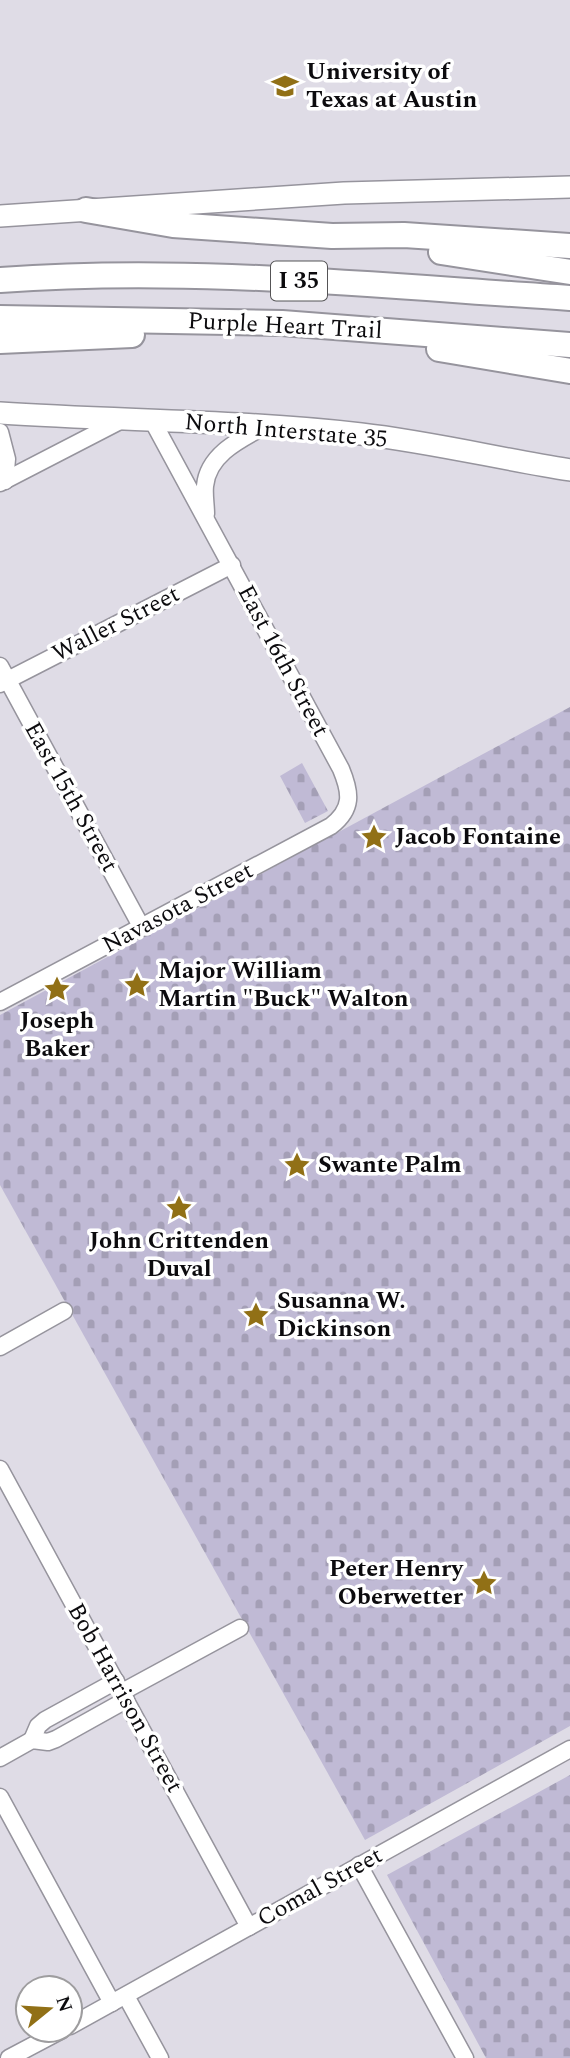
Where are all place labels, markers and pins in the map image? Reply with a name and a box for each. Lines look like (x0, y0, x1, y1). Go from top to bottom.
place label: University of Texas at Austin (306, 54, 477, 118)
school or university icon: University of Texas at Austin (270, 71, 300, 101)
place label: Jacob Fontaine (395, 819, 561, 855)
place icon: Jacob Fontaine (359, 822, 389, 852)
place label: Major William Martin "Buck" Walton (158, 953, 409, 1017)
place icon: Major William Martin "Buck" Walton (122, 970, 152, 1000)
place icon: Joseph Baker (42, 974, 72, 1004)
place label: Joseph Baker (20, 1003, 94, 1067)
place label: Swante Palm (318, 1147, 462, 1183)
place icon: Swante Palm (282, 1150, 312, 1180)
place icon: John Crittenden Duval (164, 1193, 194, 1223)
place label: John Crittenden Duval (89, 1223, 269, 1287)
place label: Susanna W. Dickinson (277, 1283, 406, 1347)
place icon: Susanna W. Dickinson (241, 1300, 271, 1330)
place label: Peter Henry Oberwetter (329, 1551, 465, 1615)
place icon: Peter Henry Oberwetter (469, 1568, 499, 1598)

